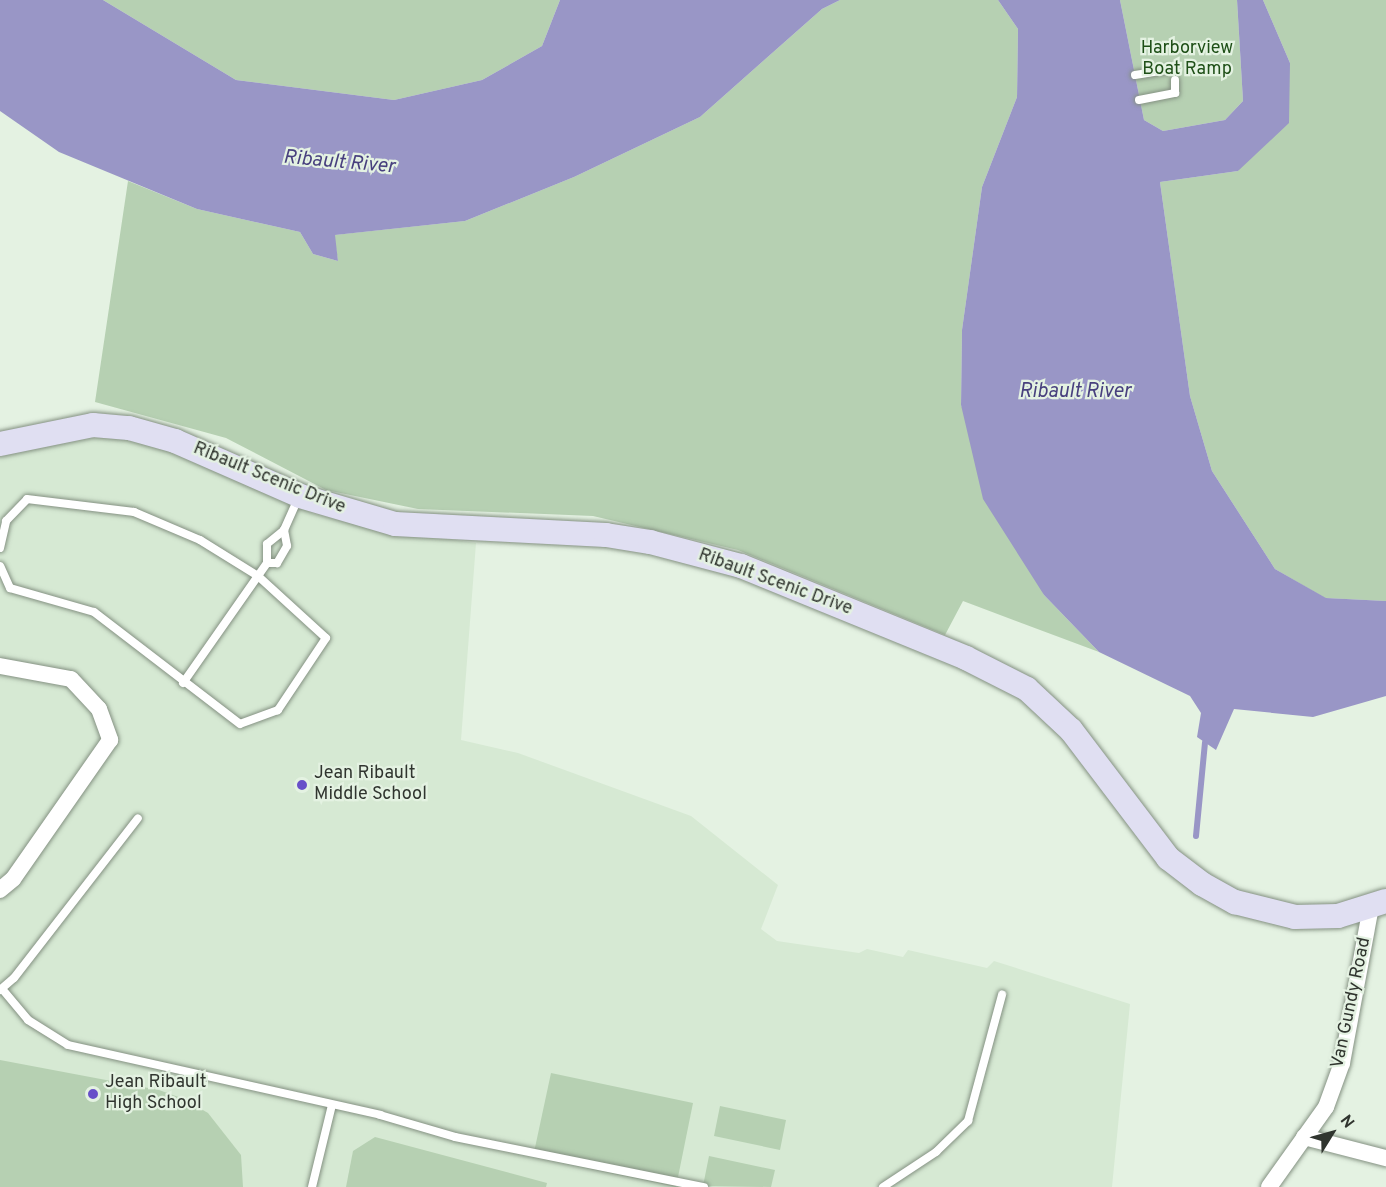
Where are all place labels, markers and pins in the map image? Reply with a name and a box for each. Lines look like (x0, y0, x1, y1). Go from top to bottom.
place label: Jean Ribault Middle School (314, 764, 427, 806)
marker: Jean Ribault Middle School (295, 778, 309, 792)
place label: Jean Ribault High School (105, 1073, 207, 1116)
marker: Jean Ribault High School (86, 1087, 100, 1101)

